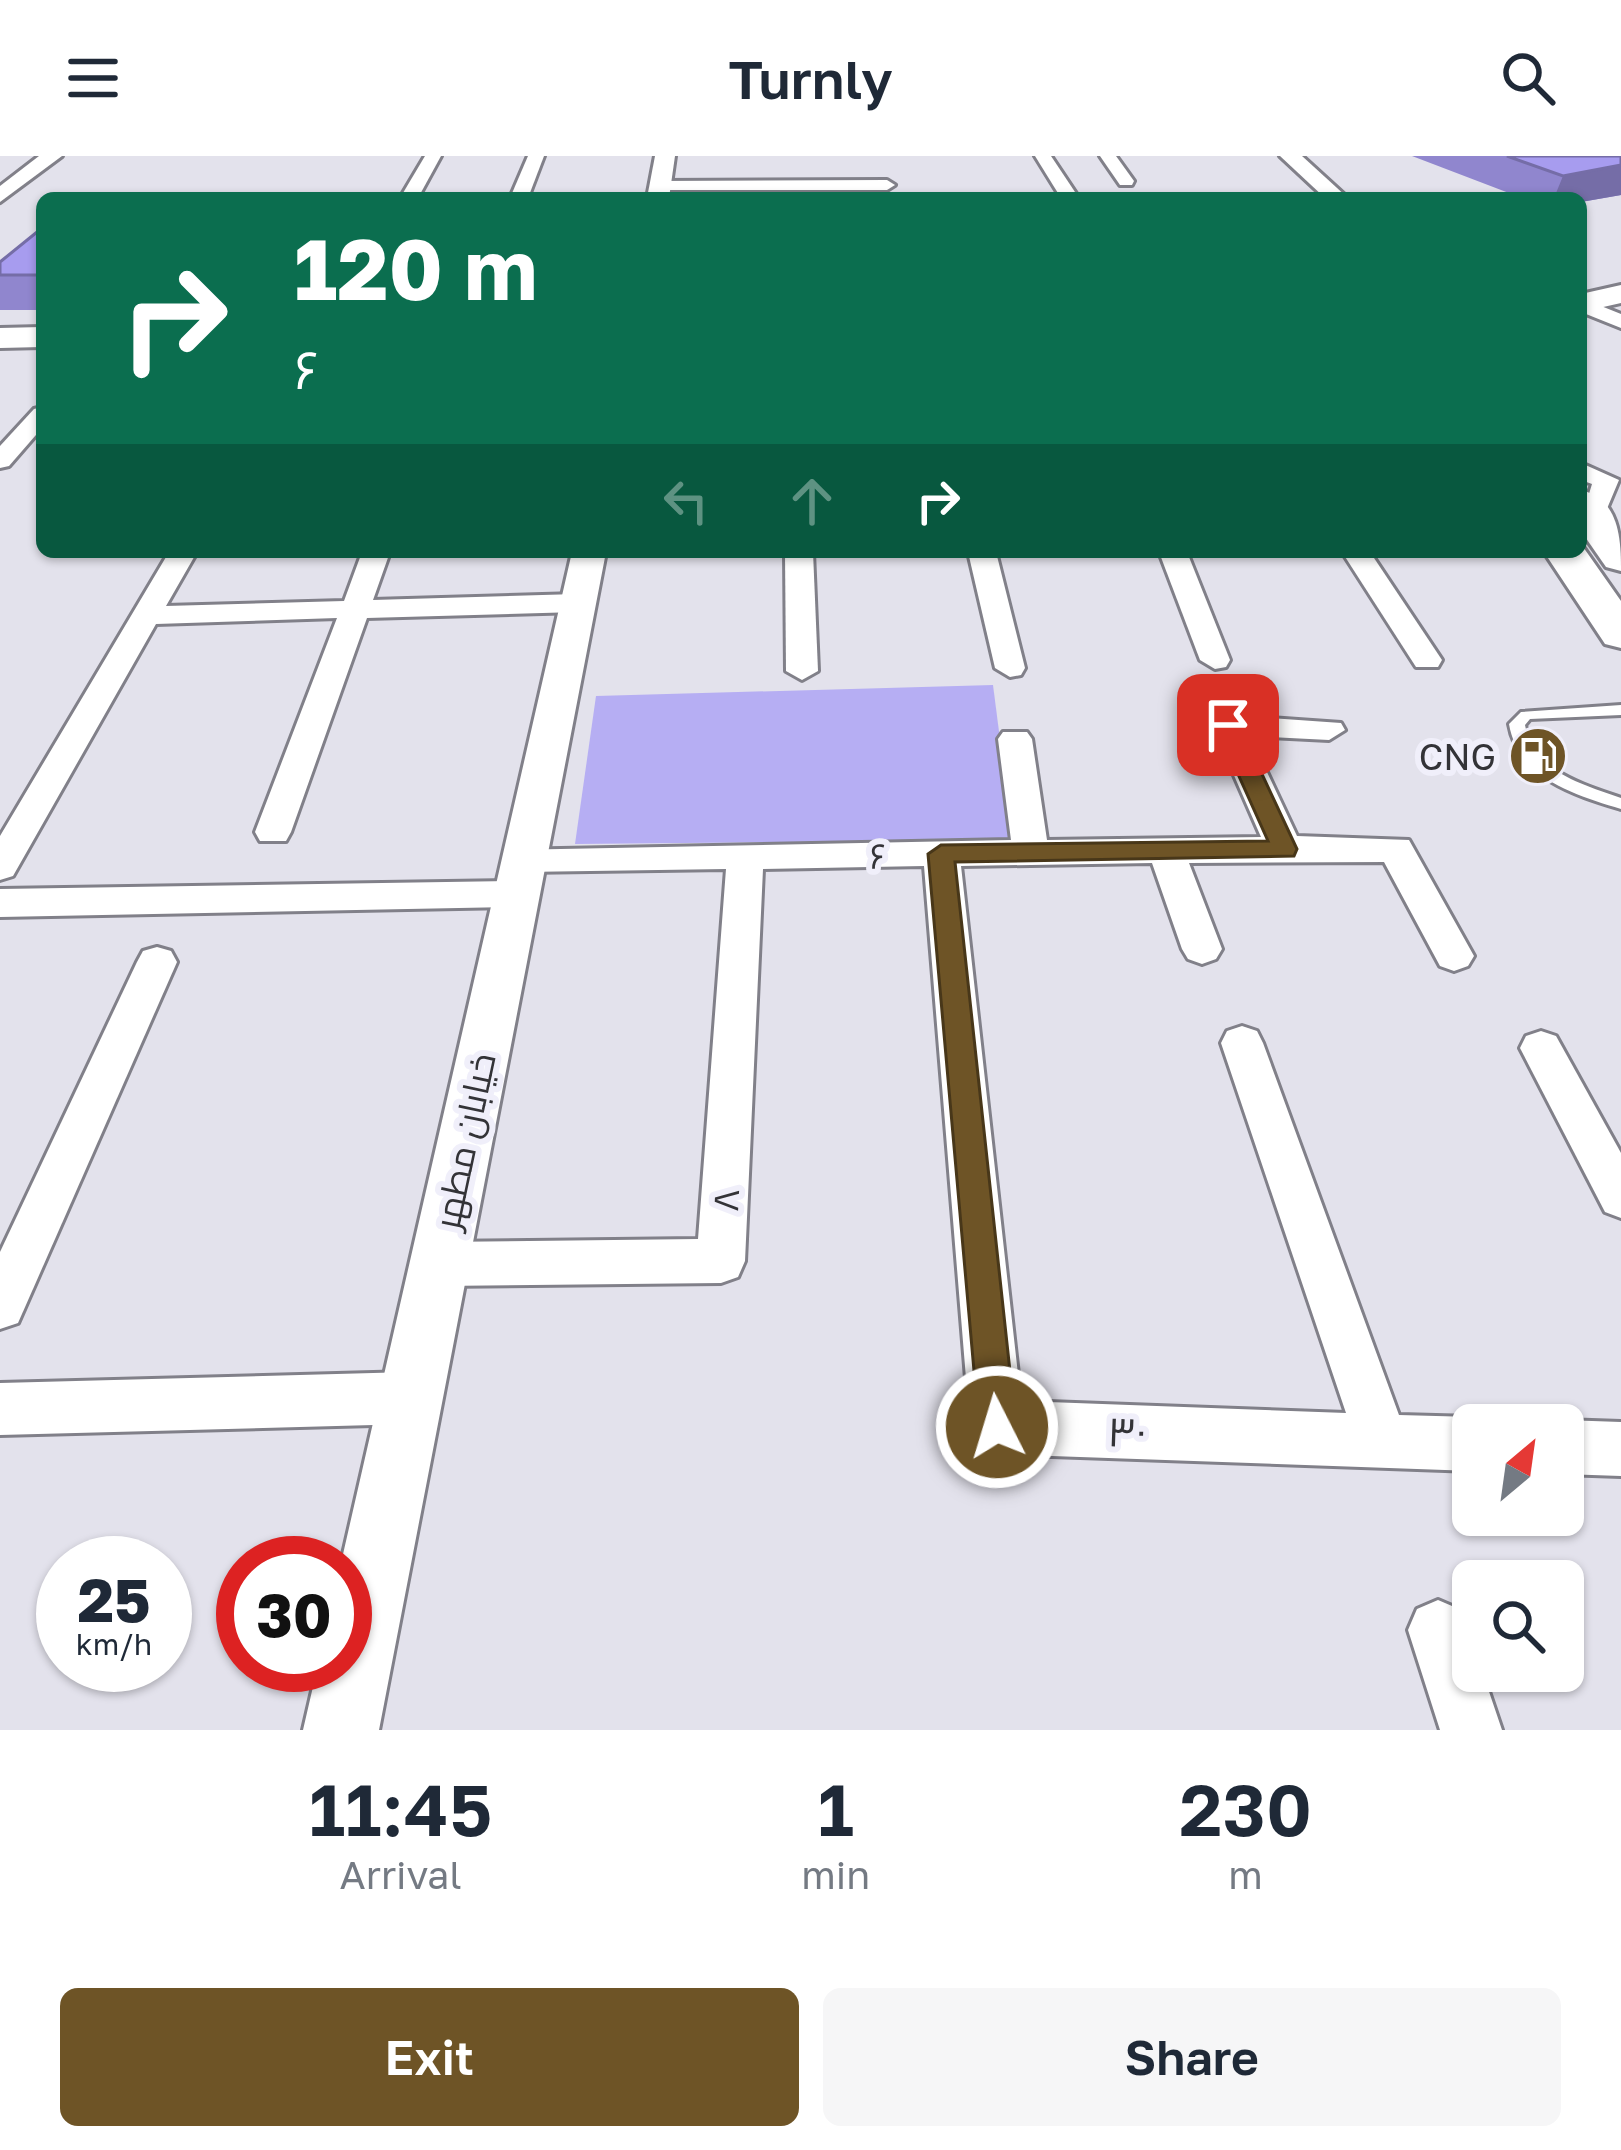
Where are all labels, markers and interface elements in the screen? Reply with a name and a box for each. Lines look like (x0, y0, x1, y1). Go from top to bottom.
icon: menu (60, 45, 126, 111)
icon: search (1495, 45, 1561, 111)
text: Turnly (728, 46, 893, 111)
text: 120 m (294, 218, 538, 318)
icon: right (96, 240, 252, 396)
text: ۶ (294, 336, 320, 401)
icon: left (653, 468, 719, 534)
icon: ahead (779, 468, 845, 534)
icon: right (905, 468, 971, 534)
pin (1177, 674, 1279, 776)
icon: arrive (1195, 692, 1261, 758)
fuel station icon: CNG (1507, 725, 1569, 787)
place label: CNG (1419, 735, 1496, 778)
street label: ۶ (869, 833, 887, 877)
street label: خیابان مطهر (424, 1049, 505, 1235)
street label: ۸ (703, 1188, 747, 1212)
position arrow (934, 1364, 1060, 1490)
north arrow (1452, 1404, 1584, 1536)
map controls (1452, 1404, 1584, 1692)
street label: ۳۰ (1107, 1405, 1147, 1457)
speed limit sign: 30 (216, 1536, 372, 1692)
button: search (1452, 1560, 1584, 1692)
text: 25 (77, 1563, 151, 1635)
text: km/h (76, 1626, 152, 1662)
text: 11:45 (309, 1765, 492, 1852)
text: 1 (818, 1765, 854, 1852)
text: 230 (1179, 1765, 1312, 1852)
text: Arrival (340, 1851, 462, 1898)
text: min (801, 1851, 870, 1898)
text: m (1228, 1851, 1263, 1898)
button: Exit (60, 1988, 799, 2126)
button: Share (823, 1988, 1561, 2126)

